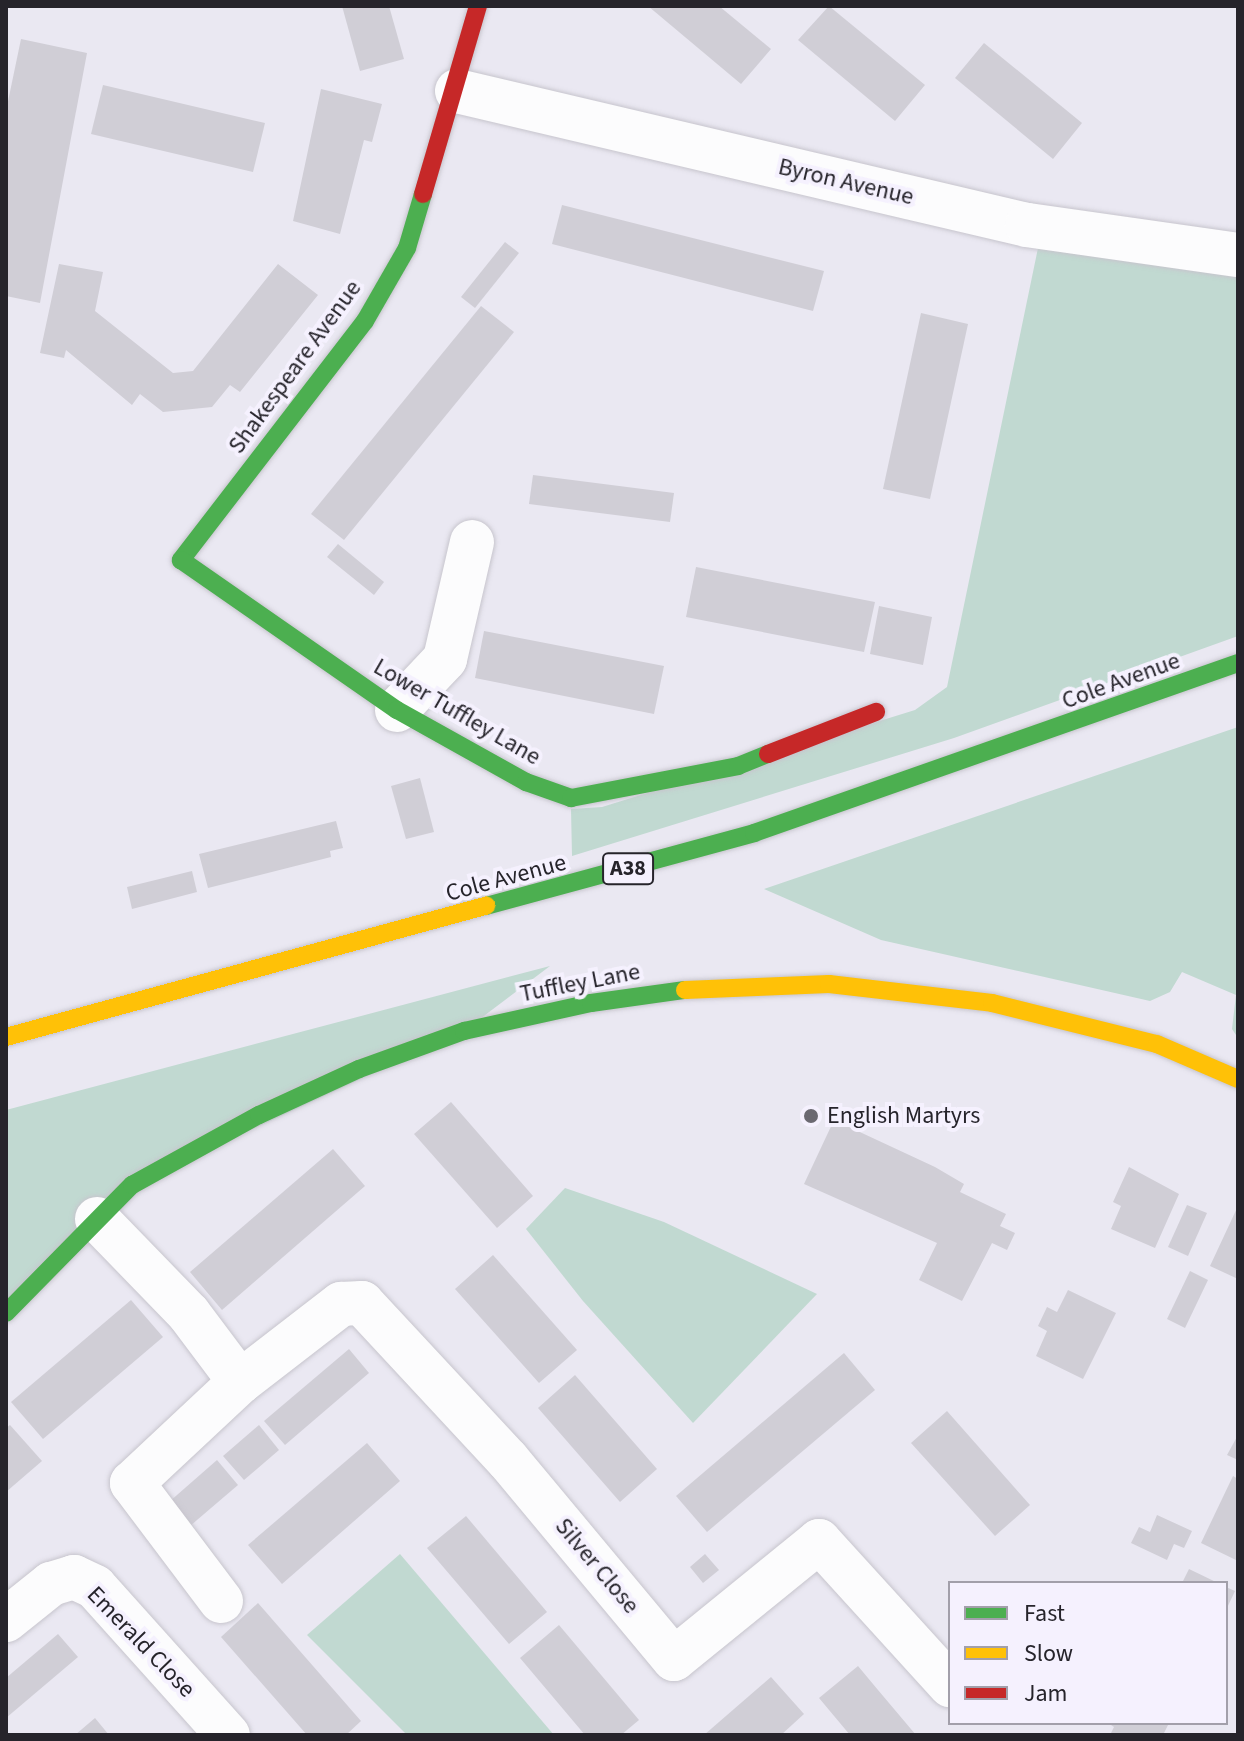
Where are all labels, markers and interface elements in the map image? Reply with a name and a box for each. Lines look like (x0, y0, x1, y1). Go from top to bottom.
street label: Byron Avenue (776, 152, 916, 212)
street label: Shakespeare Avenue (222, 275, 368, 459)
street label: Cole Avenue (1058, 646, 1184, 716)
street label: Lower Tuffley Lane (368, 653, 546, 771)
street label: Cole Avenue (443, 848, 569, 908)
road number: A38 (602, 851, 654, 887)
street label: Tuffley Lane (518, 957, 642, 1009)
place label: English Martyrs (827, 1102, 980, 1130)
marker: English Martyrs (802, 1107, 820, 1125)
street label: Silver Close (549, 1512, 645, 1620)
street label: Emerald Close (81, 1580, 201, 1704)
legend (948, 1581, 1228, 1725)
text: Fast (1024, 1596, 1065, 1631)
text: Slow (1024, 1636, 1073, 1671)
text: Jam (1024, 1676, 1068, 1711)

